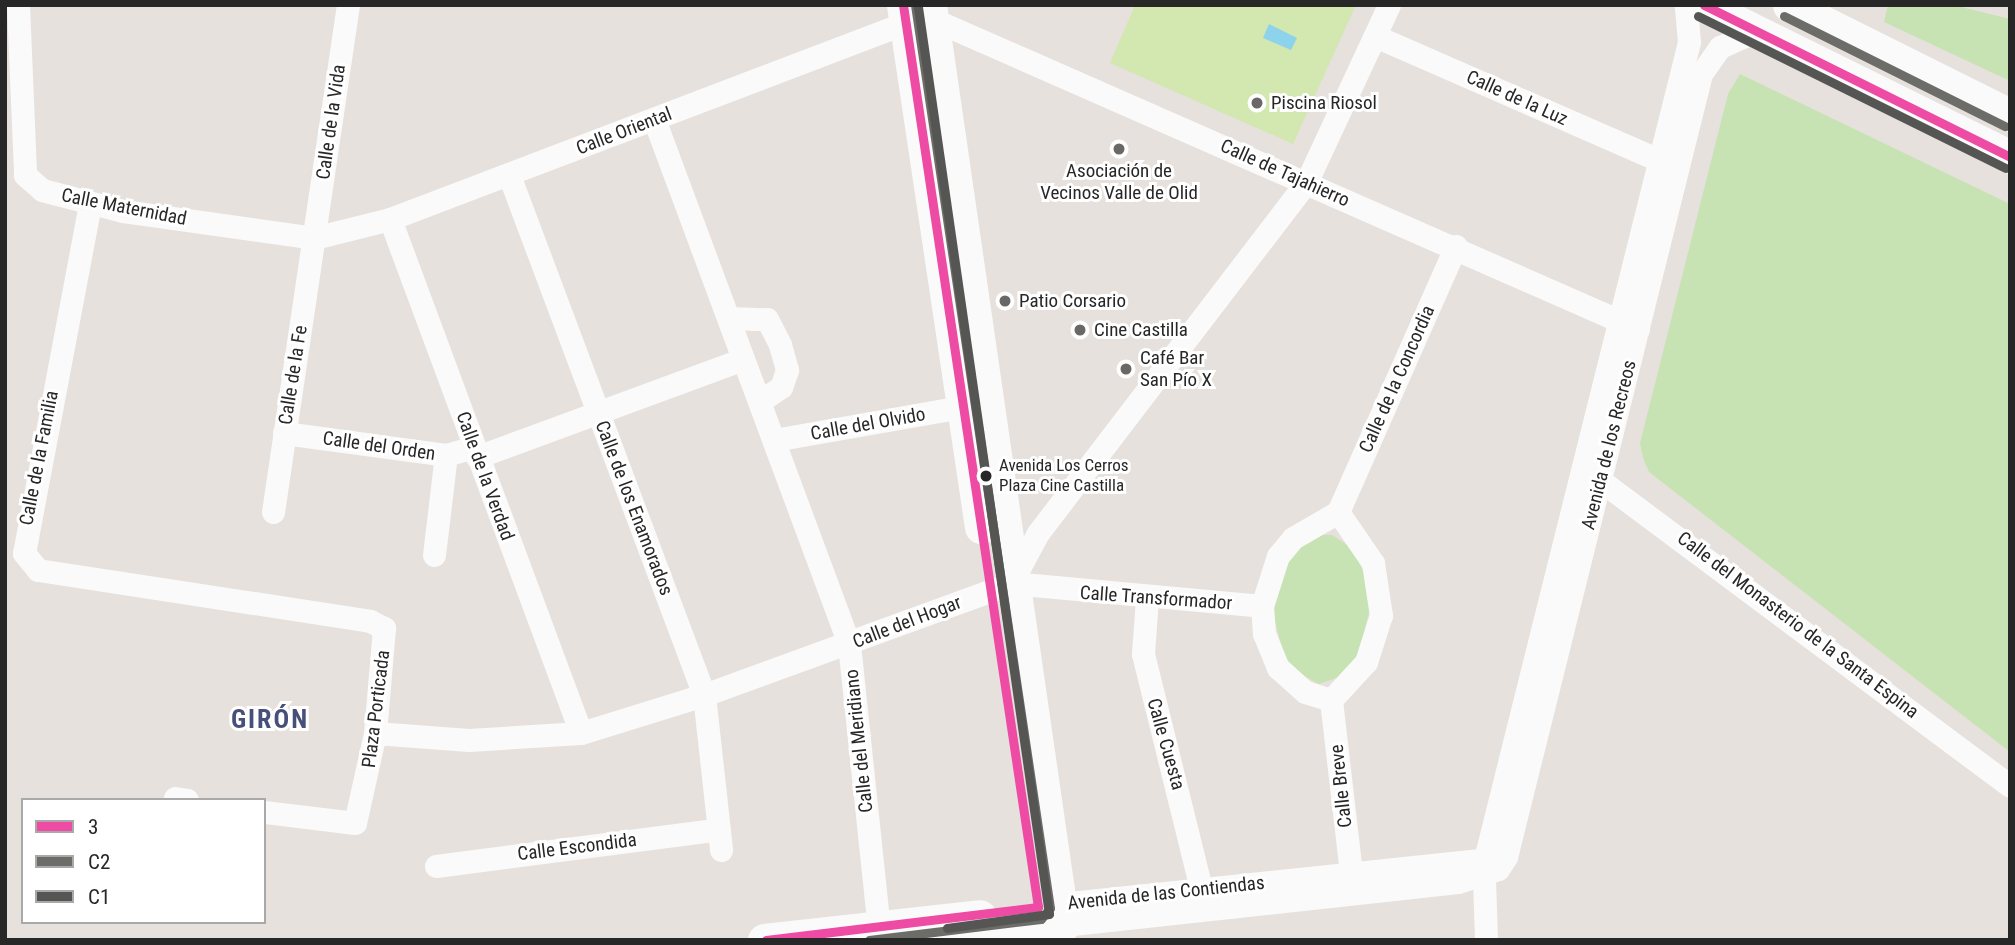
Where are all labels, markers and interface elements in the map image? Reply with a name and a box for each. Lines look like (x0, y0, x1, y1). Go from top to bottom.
street label: Calle de la Vida (312, 63, 350, 181)
street label: Calle de la Luz (1463, 66, 1571, 130)
place label: Piscina Riosol (1271, 92, 1377, 114)
marker: Piscina Riosol (1249, 95, 1265, 111)
street label: Calle Oriental (573, 102, 675, 160)
street label: Calle de Tajahierro (1217, 134, 1353, 212)
marker: Asociación de Vecinos Valle de Olid (1111, 141, 1127, 157)
place label: Asociación de Vecinos Valle de Olid (1040, 160, 1198, 204)
street label: Calle Maternidad (59, 184, 189, 230)
place label: Patio Corsario (1019, 290, 1126, 312)
marker: Patio Corsario (997, 293, 1013, 309)
street label: Calle de la Concordia (1354, 302, 1440, 456)
place label: Cine Castilla (1094, 319, 1188, 341)
marker: Cine Castilla (1072, 322, 1088, 338)
street label: Calle de la Fe (274, 324, 312, 426)
place label: Café Bar San Pío X (1140, 347, 1212, 391)
street label: Avenida de los Recreos (1577, 358, 1641, 532)
marker: Café Bar San Pío X (1118, 361, 1134, 377)
street label: Calle de la Familia (15, 389, 63, 527)
street label: Calle del Olvido (809, 403, 927, 445)
street label: Calle de la Verdad (451, 409, 519, 543)
street label: Calle de los Enamorados (590, 417, 678, 599)
street label: Calle del Orden (321, 427, 437, 465)
place label: Avenida Los Cerros Plaza Cine Castilla (999, 456, 1128, 496)
marker: Avenida Los Cerros Plaza Cine Castilla (979, 469, 993, 483)
street label: Calle del Monasterio de la Santa Espina (1673, 527, 1923, 723)
street label: Calle Transformador (1079, 581, 1233, 615)
street label: Calle del Hogar (849, 591, 965, 653)
street label: Plaza Porticada (357, 649, 395, 769)
street label: Calle del Meridiano (840, 668, 878, 814)
street label: Calle Cuesta (1142, 696, 1190, 792)
district label: GIRÓN (232, 704, 308, 736)
street label: Calle Breve (1325, 743, 1357, 829)
legend (21, 798, 266, 924)
text: 3 (88, 815, 98, 839)
street label: Calle Escondida (516, 828, 638, 866)
text: C2 (88, 850, 110, 874)
street label: Avenida de las Contiendas (1066, 871, 1266, 915)
text: C1 (88, 885, 110, 909)

